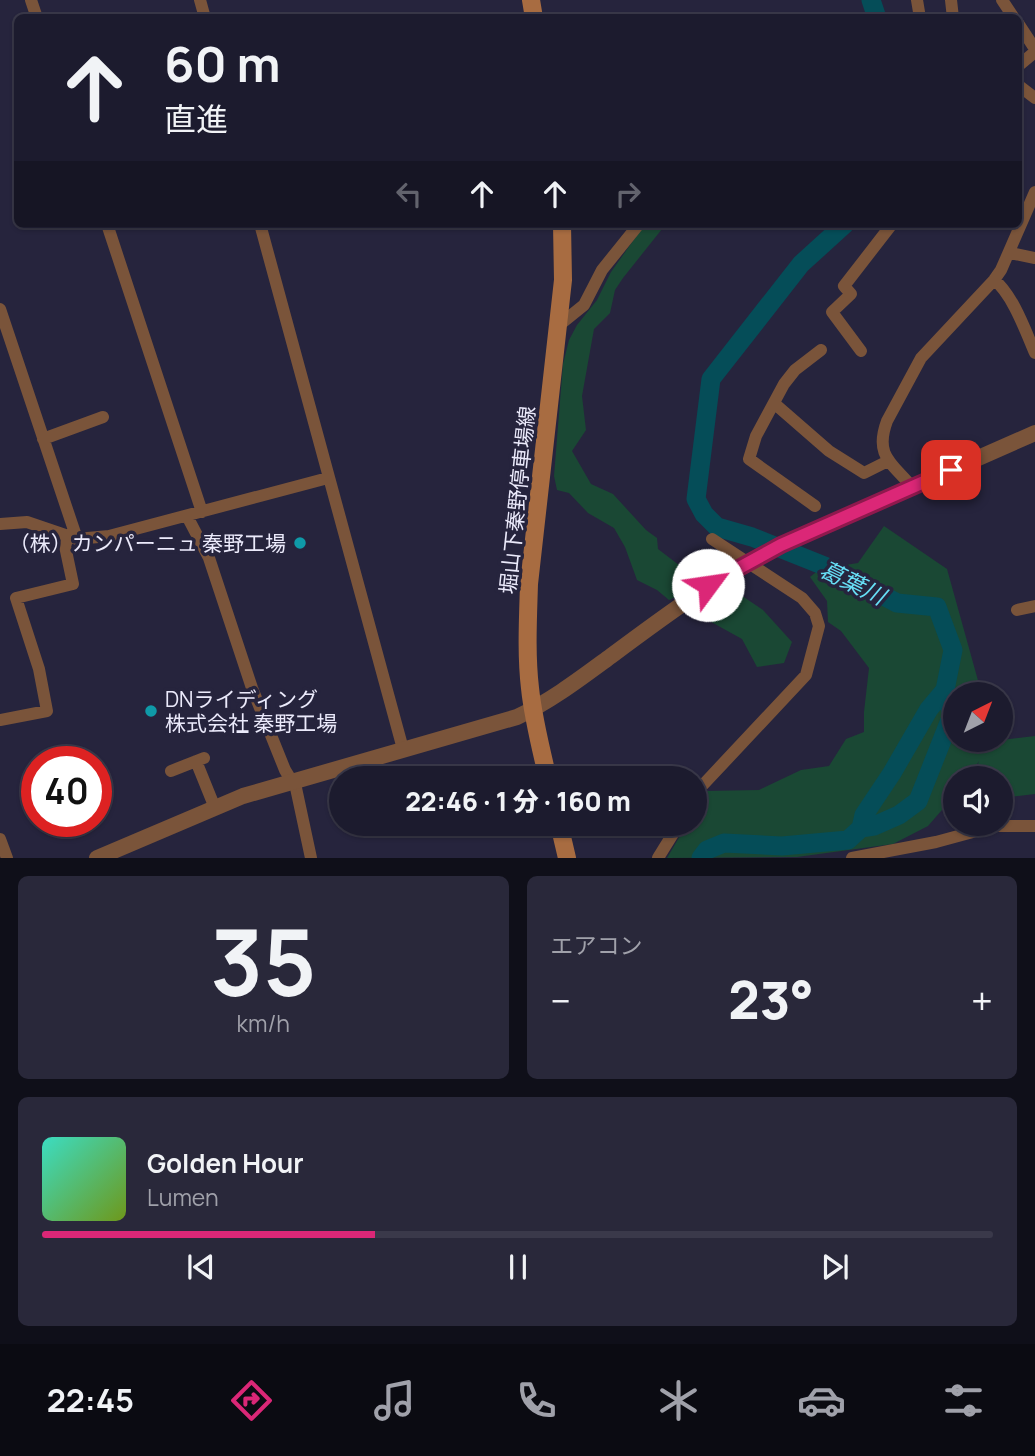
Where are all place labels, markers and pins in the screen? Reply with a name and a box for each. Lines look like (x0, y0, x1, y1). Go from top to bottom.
pin (921, 440, 981, 500)
place label: （株）カンパーニュ 秦野工場 (9, 529, 286, 557)
marker: （株）カンパーニュ 秦野工場 (292, 535, 308, 551)
place label: DNライディング 株式会社 秦野工場 (165, 685, 337, 737)
marker: DNライディング 株式会社 秦野工場 (143, 703, 159, 719)

